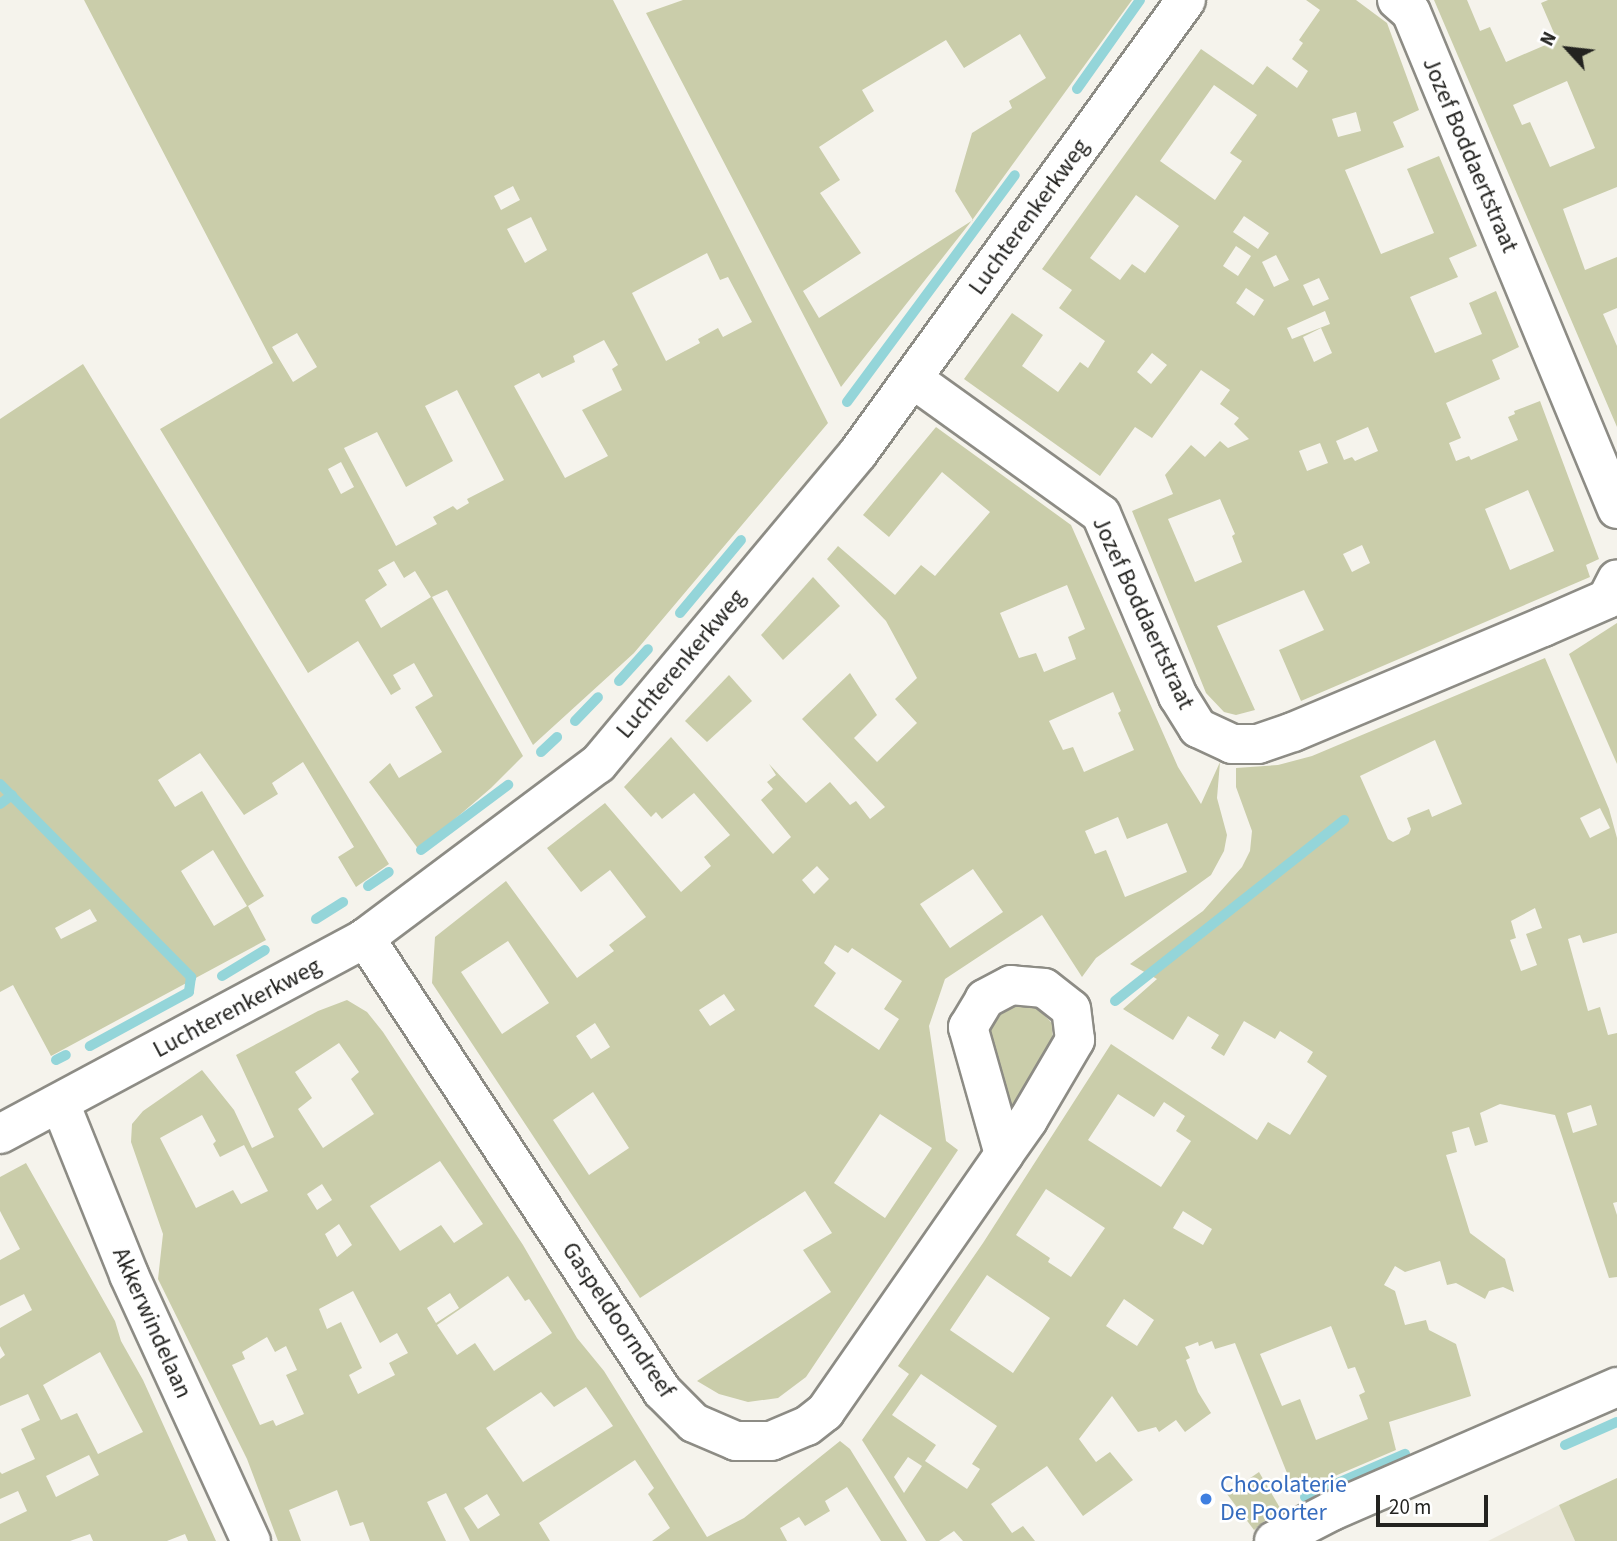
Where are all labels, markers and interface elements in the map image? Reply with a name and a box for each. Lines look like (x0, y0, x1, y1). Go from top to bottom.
north arrow (1533, 14, 1603, 84)
text: N (1534, 27, 1564, 51)
street label: Jozef Boddaertstraat (1416, 53, 1524, 257)
street label: Luchterenkerkweg (963, 133, 1095, 301)
street label: Jozef Boddaertstraat (1086, 512, 1200, 714)
street label: Luchterenkerkweg (610, 584, 752, 744)
street label: Luchterenkerkweg (148, 952, 326, 1064)
street label: Gaspeldoorndreef (555, 1237, 681, 1403)
street label: Akkerwindelaan (106, 1243, 198, 1403)
place label: Chocolaterie De Poorter (1220, 1471, 1347, 1527)
scale bar (1379, 1482, 1491, 1526)
marker: Chocolaterie De Poorter (1198, 1491, 1214, 1507)
text: 20 m (1389, 1492, 1431, 1522)

